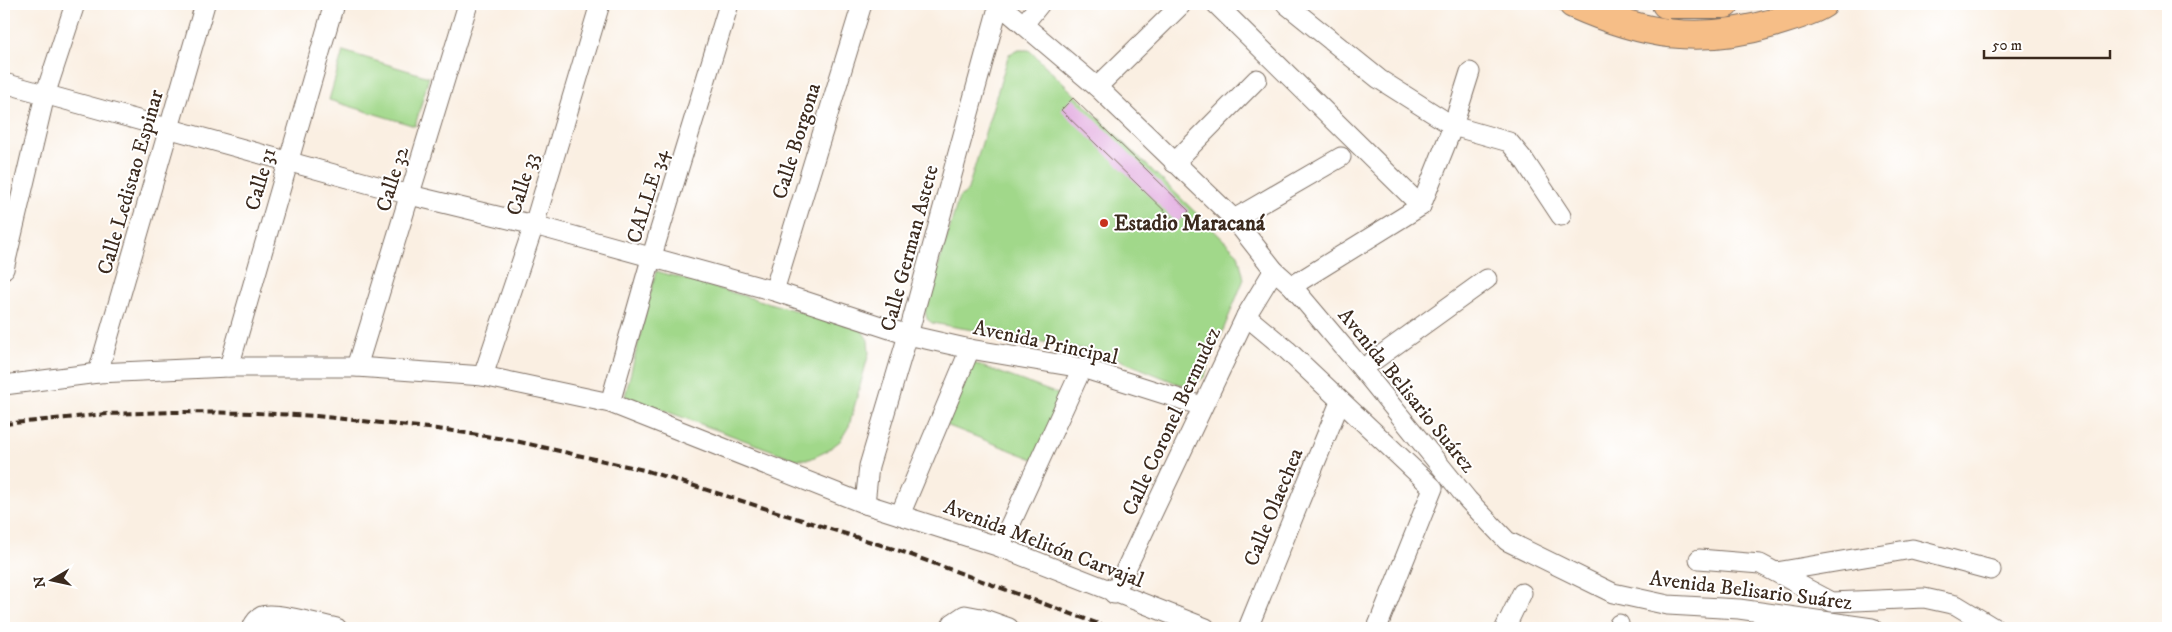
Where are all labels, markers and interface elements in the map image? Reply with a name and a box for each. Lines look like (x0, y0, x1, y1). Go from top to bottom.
scale bar (1984, 28, 2111, 60)
text: 50 m (1992, 36, 2022, 55)
street label: Calle Borgona (767, 80, 827, 203)
street label: Calle Ledistao Espinar (92, 87, 170, 278)
street label: Calle 32 (371, 143, 415, 215)
street label: Calle 31 (240, 145, 282, 214)
street label: CALLE 34 (621, 145, 675, 246)
street label: Calle 33 (501, 150, 545, 219)
street label: Calle German Astete (875, 162, 945, 334)
place label: Estadio Maracaná (1114, 211, 1266, 237)
marker: Estadio Maracaná (1098, 217, 1110, 229)
street label: Avenida Belisario Suárez (1332, 303, 1481, 478)
street label: Avenida Principal (971, 315, 1121, 371)
street label: Calle Coronel Bermudez (1117, 323, 1227, 520)
street label: Calle Olaechea (1238, 445, 1309, 570)
street label: Avenida Melitón Carvajal (940, 494, 1148, 594)
north arrow (28, 554, 78, 604)
street label: Avenida Belisario Suárez (1648, 566, 1854, 616)
text: N (30, 574, 50, 589)

